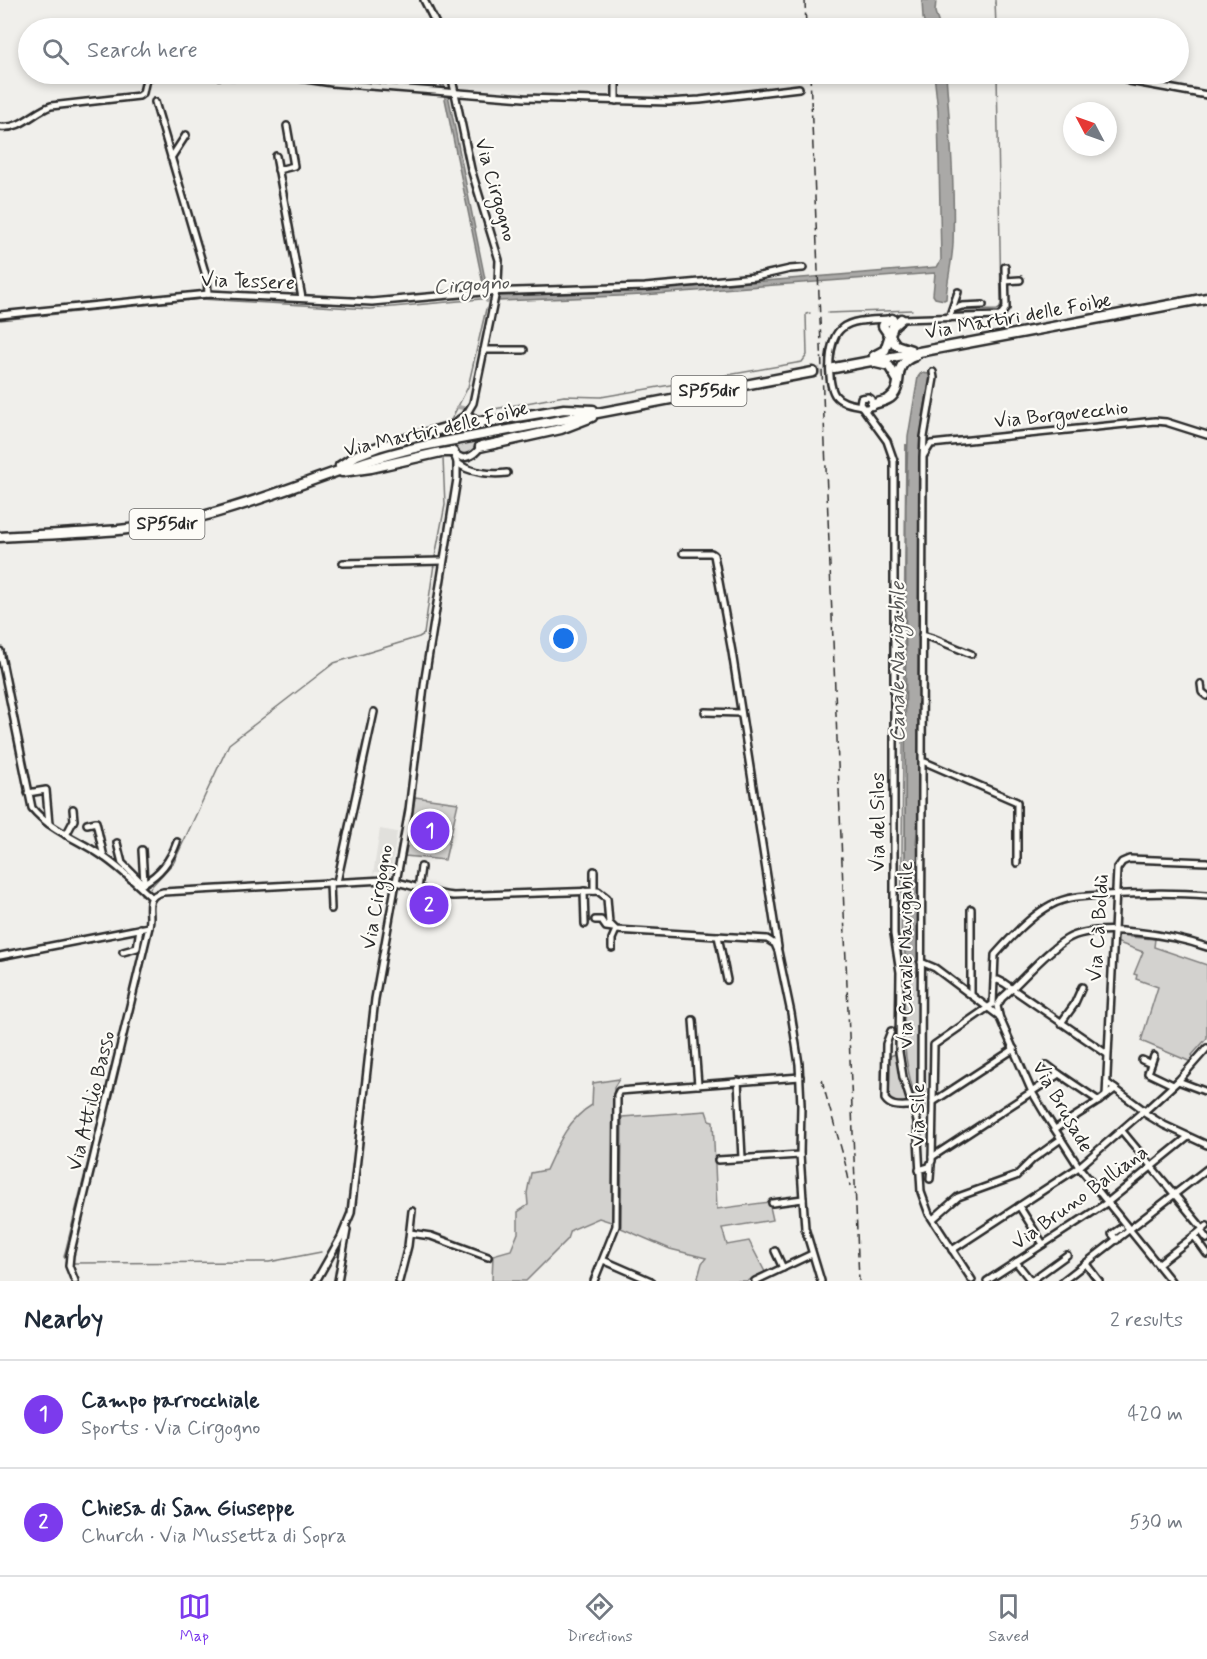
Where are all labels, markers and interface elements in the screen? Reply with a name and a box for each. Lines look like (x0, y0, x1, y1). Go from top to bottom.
search box (18, 18, 1189, 84)
icon: search (39, 35, 72, 68)
text: Search here (87, 37, 198, 65)
north arrow (1063, 102, 1117, 156)
street label: Via Cirgogno (466, 135, 523, 245)
street label: Via Tessere (201, 267, 295, 297)
water label: Cirgogno (432, 268, 511, 304)
street label: Via Martiri delle Foibe (923, 287, 1113, 347)
road number: SP55dir (672, 376, 746, 406)
street label: Via Borgovecchio (993, 395, 1129, 436)
street label: Via Martiri delle Foibe (341, 396, 531, 464)
road number: SP55dir (130, 509, 204, 539)
water label: Canale Navigabile (884, 580, 914, 742)
your location (549, 624, 578, 653)
street label: Via del Silos (865, 772, 892, 872)
pin: 1 (410, 808, 450, 854)
street label: Via Cirgogno (355, 842, 401, 952)
street label: Via Canale Navigabile (893, 861, 921, 1049)
street label: Via Cà Boldù (1082, 874, 1116, 982)
pin: 2 (410, 882, 448, 928)
street label: Via Attilio Basso (62, 1028, 122, 1174)
street label: Via Brusade (1025, 1057, 1099, 1157)
street label: Via Sile (905, 1083, 932, 1147)
street label: Via Bruno Balliana (1006, 1139, 1154, 1257)
text: Nearby (24, 1303, 103, 1337)
text: 2 results (1110, 1307, 1183, 1334)
text: Campo parrocchiale (81, 1387, 260, 1415)
text: 1 (39, 1401, 48, 1428)
text: 420 m (1127, 1401, 1183, 1428)
text: Sports · Via Cirgogno (81, 1415, 260, 1442)
text: Chiesa di San Giuseppe (81, 1495, 294, 1523)
text: 2 (39, 1509, 48, 1536)
text: 530 m (1129, 1509, 1183, 1536)
text: Church · Via Mussetta di Sopra (81, 1523, 347, 1550)
tab: Map (178, 1590, 211, 1647)
tab: Directions (567, 1590, 633, 1647)
tab: Saved (989, 1590, 1029, 1647)

